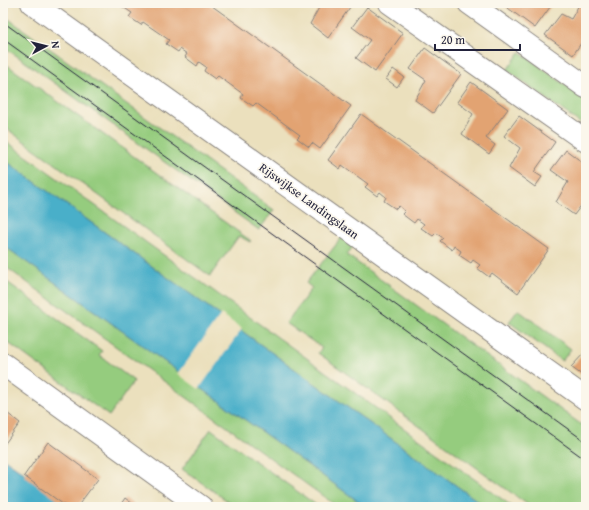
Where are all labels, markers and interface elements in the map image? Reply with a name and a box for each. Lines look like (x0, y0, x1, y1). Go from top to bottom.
north arrow (26, 26, 66, 66)
scale bar (435, 26, 520, 52)
text: 20 m (441, 31, 465, 48)
text: N (48, 40, 64, 50)
street label: Rijswijkse Landingslaan (256, 159, 363, 243)

